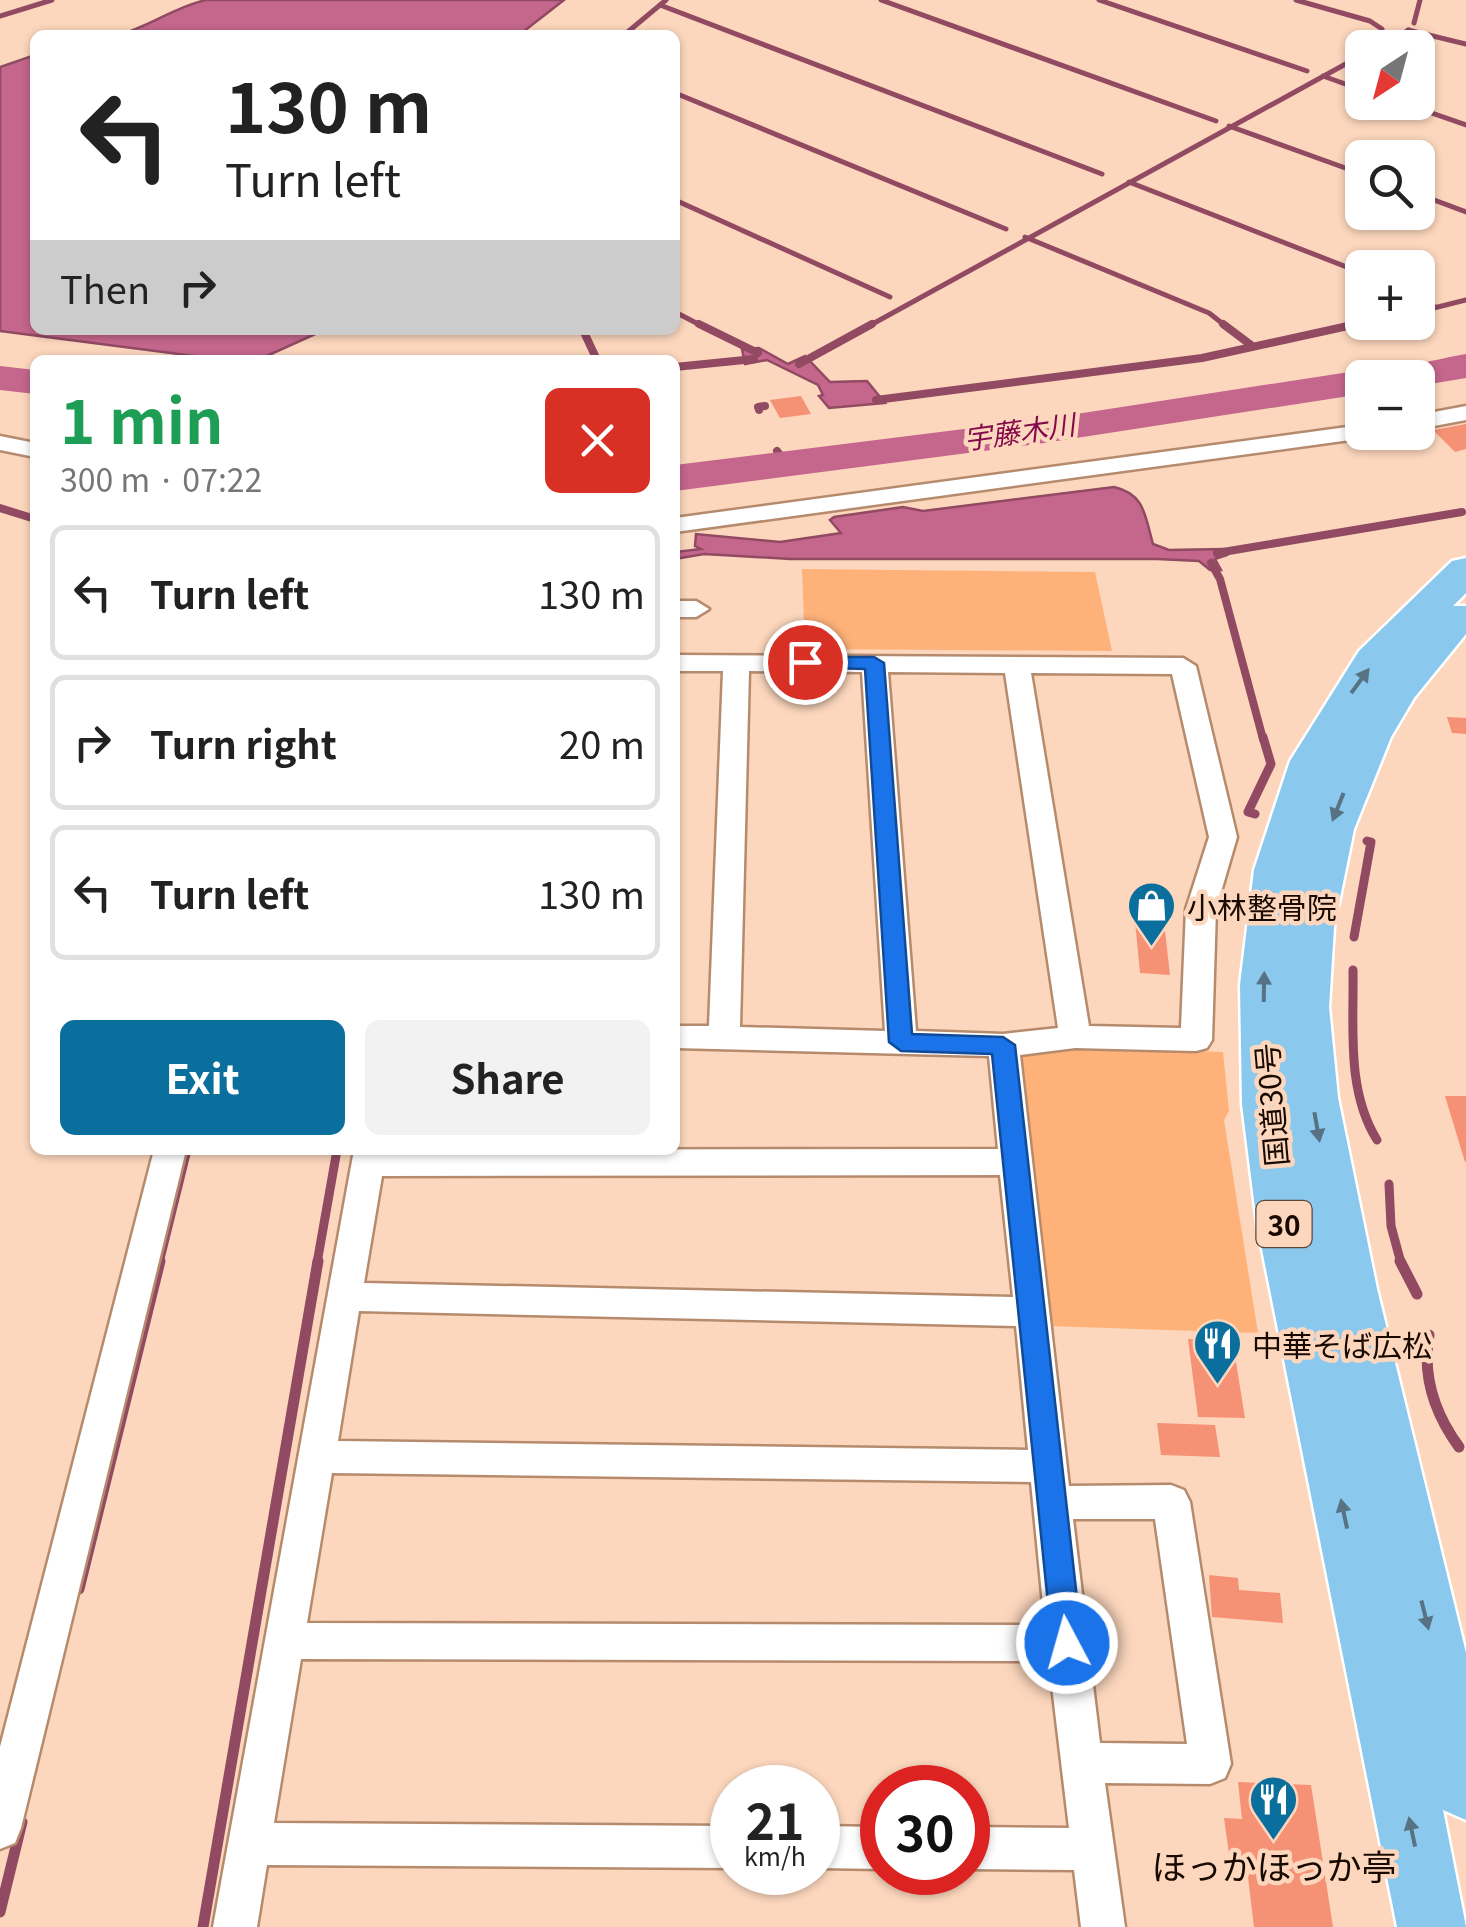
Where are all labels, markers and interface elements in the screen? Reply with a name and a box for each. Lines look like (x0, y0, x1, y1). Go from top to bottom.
north arrow (1345, 30, 1435, 120)
map controls (1345, 30, 1435, 450)
text: 130 m (225, 52, 432, 153)
icon: left (60, 70, 190, 200)
button: search (1345, 140, 1435, 230)
text: Turn left (225, 145, 401, 210)
button: + (1345, 250, 1435, 340)
text: Then (60, 260, 150, 315)
icon: right (170, 260, 225, 315)
button: − (1345, 360, 1435, 450)
text: 1 min (60, 374, 224, 461)
button: close (545, 388, 650, 493)
water label: 宇藤木川 (961, 402, 1080, 458)
text: 300 m · 07:22 (60, 455, 262, 501)
icon: left (65, 565, 120, 620)
text: Turn left (150, 565, 309, 620)
text: 130 m (538, 565, 645, 620)
pin (763, 620, 848, 705)
icon: arrive (778, 635, 833, 690)
one-way arrow (1350, 668, 1369, 694)
icon: right (65, 715, 120, 770)
text: Turn right (150, 715, 337, 770)
text: 20 m (559, 715, 645, 770)
one-way arrow (1330, 793, 1345, 823)
icon: left (65, 865, 120, 920)
text: Turn left (150, 865, 309, 920)
text: 130 m (538, 865, 645, 920)
shop icon: 小林整骨院 (1126, 880, 1178, 948)
place label: 小林整骨院 (1187, 884, 1337, 928)
one-way arrow (1256, 970, 1272, 1002)
button: Exit (60, 1020, 345, 1135)
button: Share (365, 1020, 650, 1135)
street label: 国道30号 (1243, 1042, 1297, 1168)
one-way arrow (1310, 1112, 1325, 1143)
road number: 30 (1256, 1201, 1312, 1247)
restaurant icon: 中華そば広松 (1191, 1318, 1243, 1386)
place label: 中華そば広松 (1252, 1322, 1432, 1366)
one-way arrow (1336, 1498, 1351, 1529)
position arrow (1015, 1591, 1119, 1695)
one-way arrow (1418, 1600, 1433, 1631)
speed limit sign: 30 (860, 1765, 990, 1895)
restaurant icon: ほっかほっか亭 (1248, 1774, 1300, 1842)
text: 21 (746, 1782, 805, 1854)
one-way arrow (1404, 1816, 1420, 1847)
text: km/h (744, 1837, 806, 1873)
place label: ほっかほっか亭 (1151, 1839, 1397, 1890)

